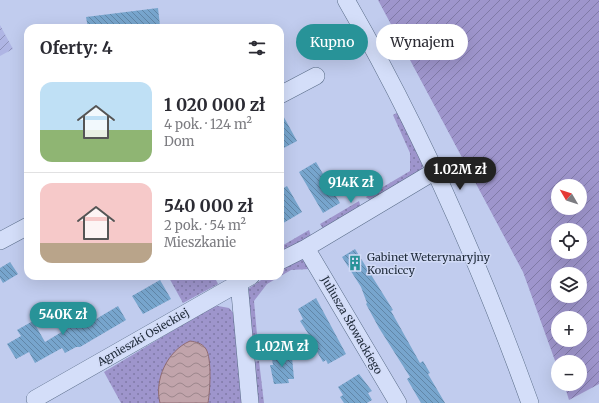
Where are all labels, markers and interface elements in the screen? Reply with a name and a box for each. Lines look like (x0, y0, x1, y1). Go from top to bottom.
chip: Kupno (296, 24, 368, 60)
chip: Wynajem (376, 24, 468, 60)
text: Oferty: 4 (40, 37, 113, 59)
icon: filters (246, 37, 268, 59)
text: 1 020 000 zł (164, 94, 265, 116)
icon: home (72, 98, 120, 146)
text: 4 pok. · 124 m² (164, 116, 252, 133)
text: Dom (164, 133, 195, 150)
pin: 1.02M zł (419, 157, 501, 191)
text: 1.02M zł (433, 161, 487, 178)
pin: 914K zł (314, 170, 388, 204)
text: 914K zł (328, 174, 374, 191)
north arrow (551, 179, 587, 215)
map controls (551, 179, 587, 391)
text: 540 000 zł (164, 195, 253, 217)
icon: home (72, 199, 120, 247)
text: 2 pok. · 54 m² (164, 217, 246, 234)
button: locate (551, 223, 587, 259)
text: Mieszkanie (164, 234, 236, 251)
place label: Gabinet Weterynaryjny Konciccy (367, 250, 491, 277)
building icon: Gabinet Weterynaryjny Konciccy (346, 254, 364, 272)
button: layers (551, 267, 587, 303)
street label: Juliusza Słowackiego (318, 273, 386, 377)
pin: 540K zł (26, 302, 100, 336)
street label: Agnieszki Osieckiej (94, 305, 191, 369)
text: 540K zł (39, 306, 87, 323)
button: + (551, 311, 587, 347)
pin: 1.02M zł (241, 334, 323, 368)
text: 1.02M zł (255, 338, 309, 355)
button: − (551, 355, 587, 391)

